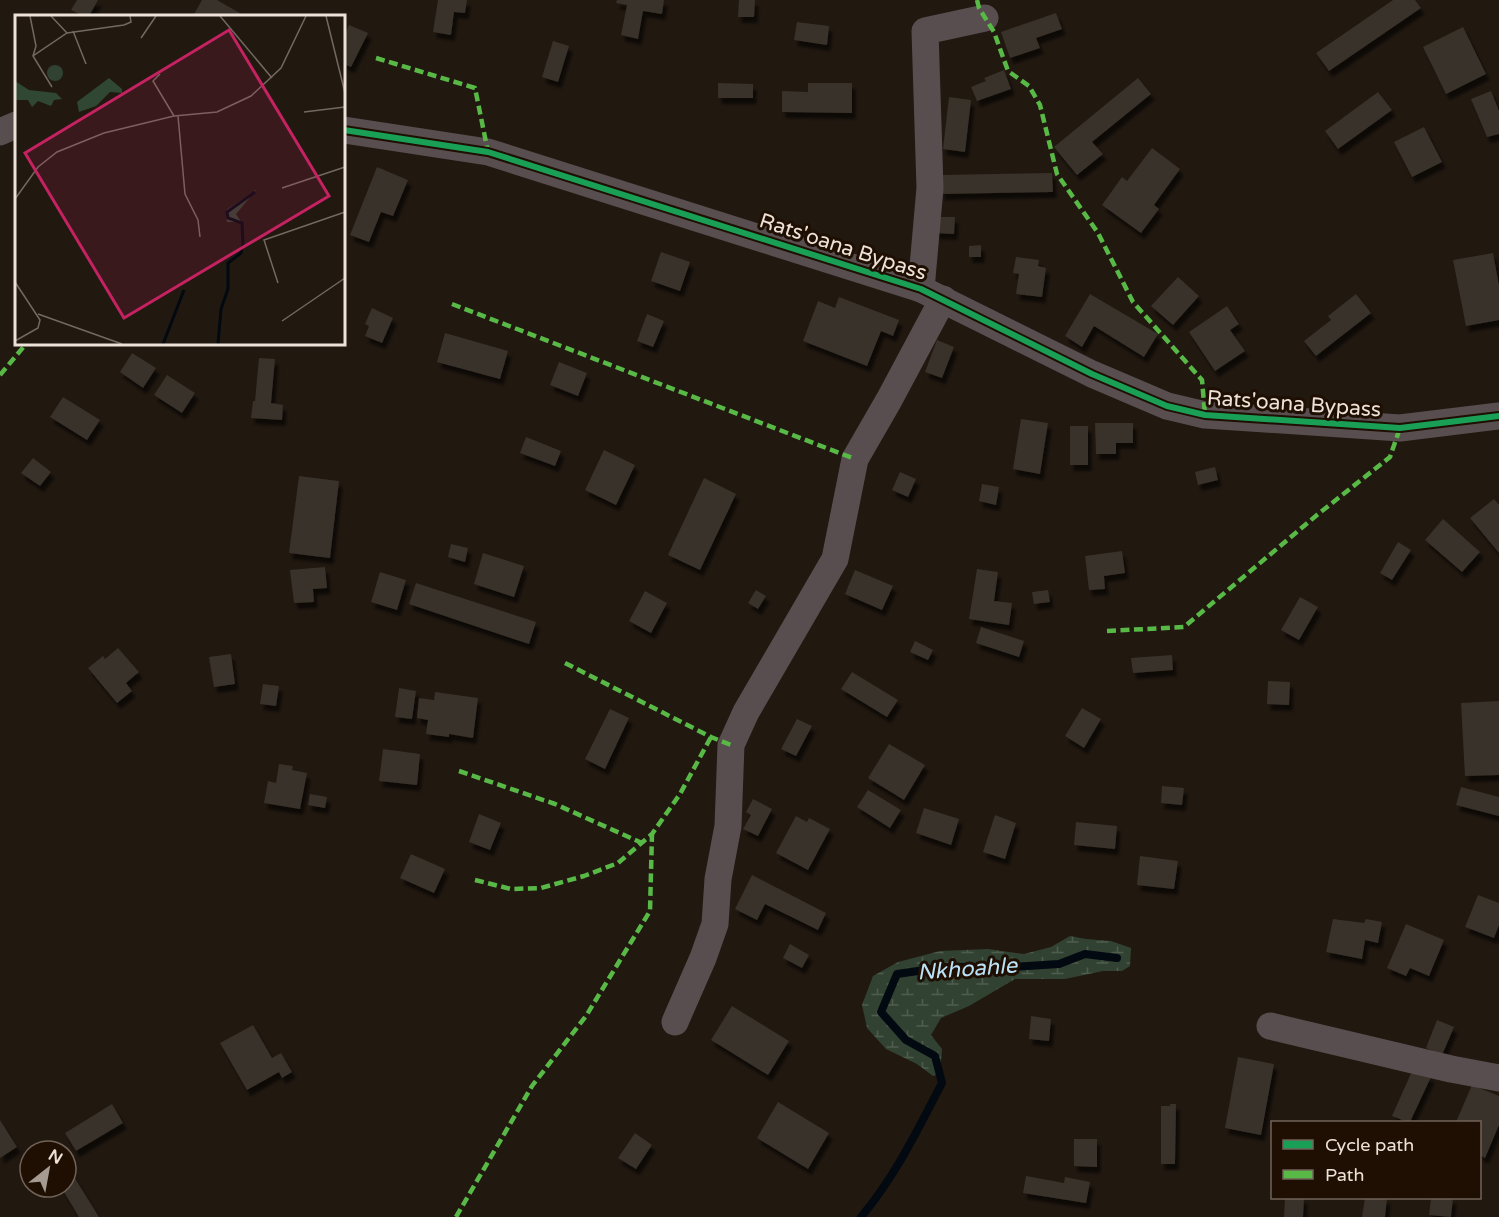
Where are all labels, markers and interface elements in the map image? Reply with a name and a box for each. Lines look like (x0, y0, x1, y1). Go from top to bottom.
inset map (15, 15, 345, 345)
street label: Rats'oana Bypass (756, 208, 930, 286)
street label: Rats'oana Bypass (1206, 385, 1382, 423)
water label: Nkhoahle (916, 952, 1019, 985)
legend (1271, 1121, 1481, 1199)
text: Cycle path (1325, 1134, 1414, 1156)
north arrow (18, 1139, 78, 1199)
text: N (45, 1145, 66, 1169)
text: Path (1325, 1164, 1364, 1186)

